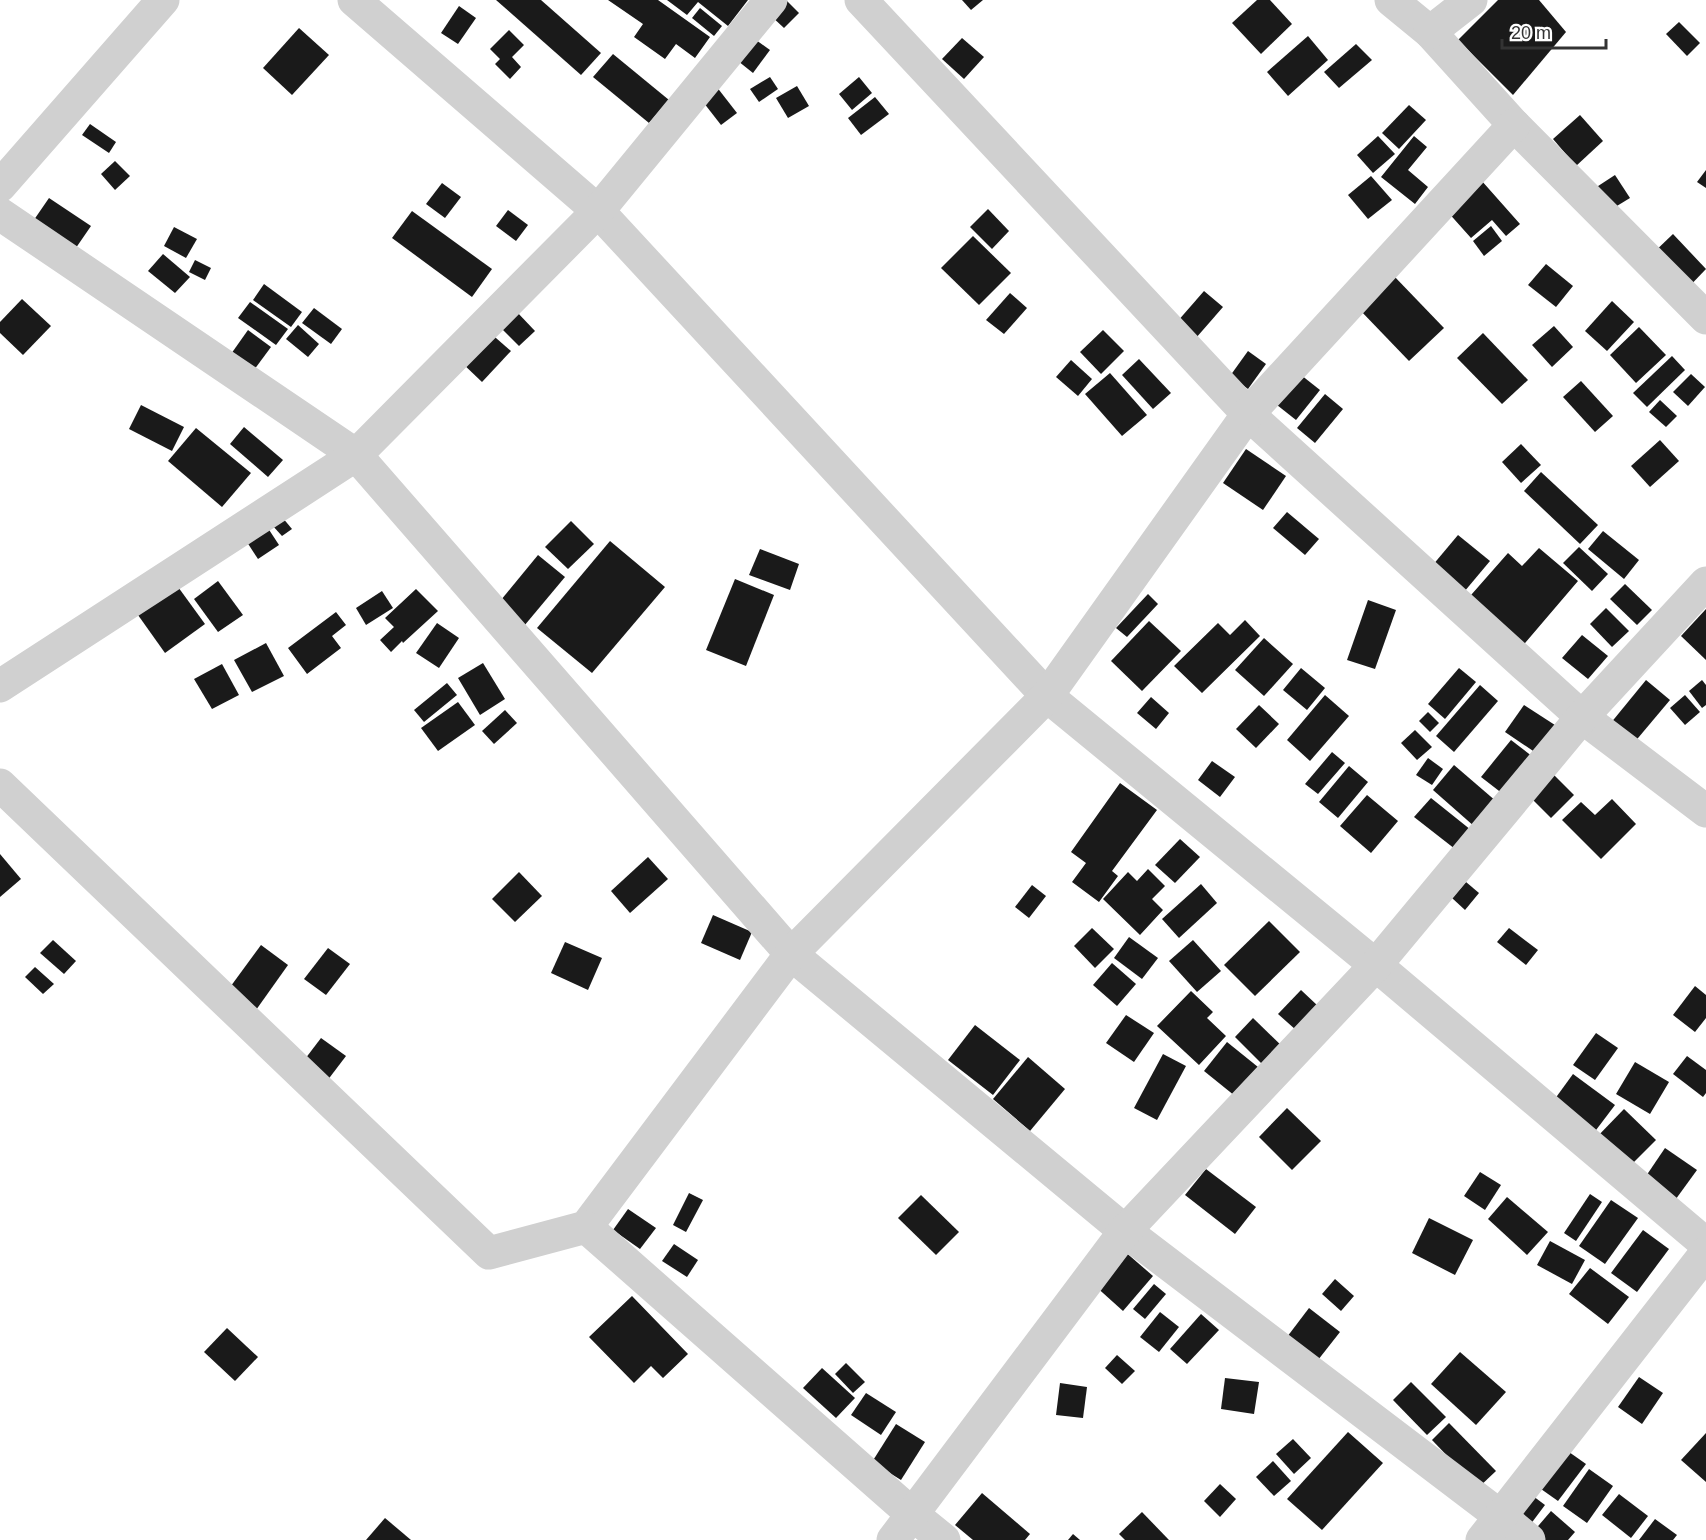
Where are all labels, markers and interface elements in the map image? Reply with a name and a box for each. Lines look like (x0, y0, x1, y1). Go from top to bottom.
scale bar (1502, 12, 1606, 50)
text: 20 m (1511, 23, 1551, 43)

